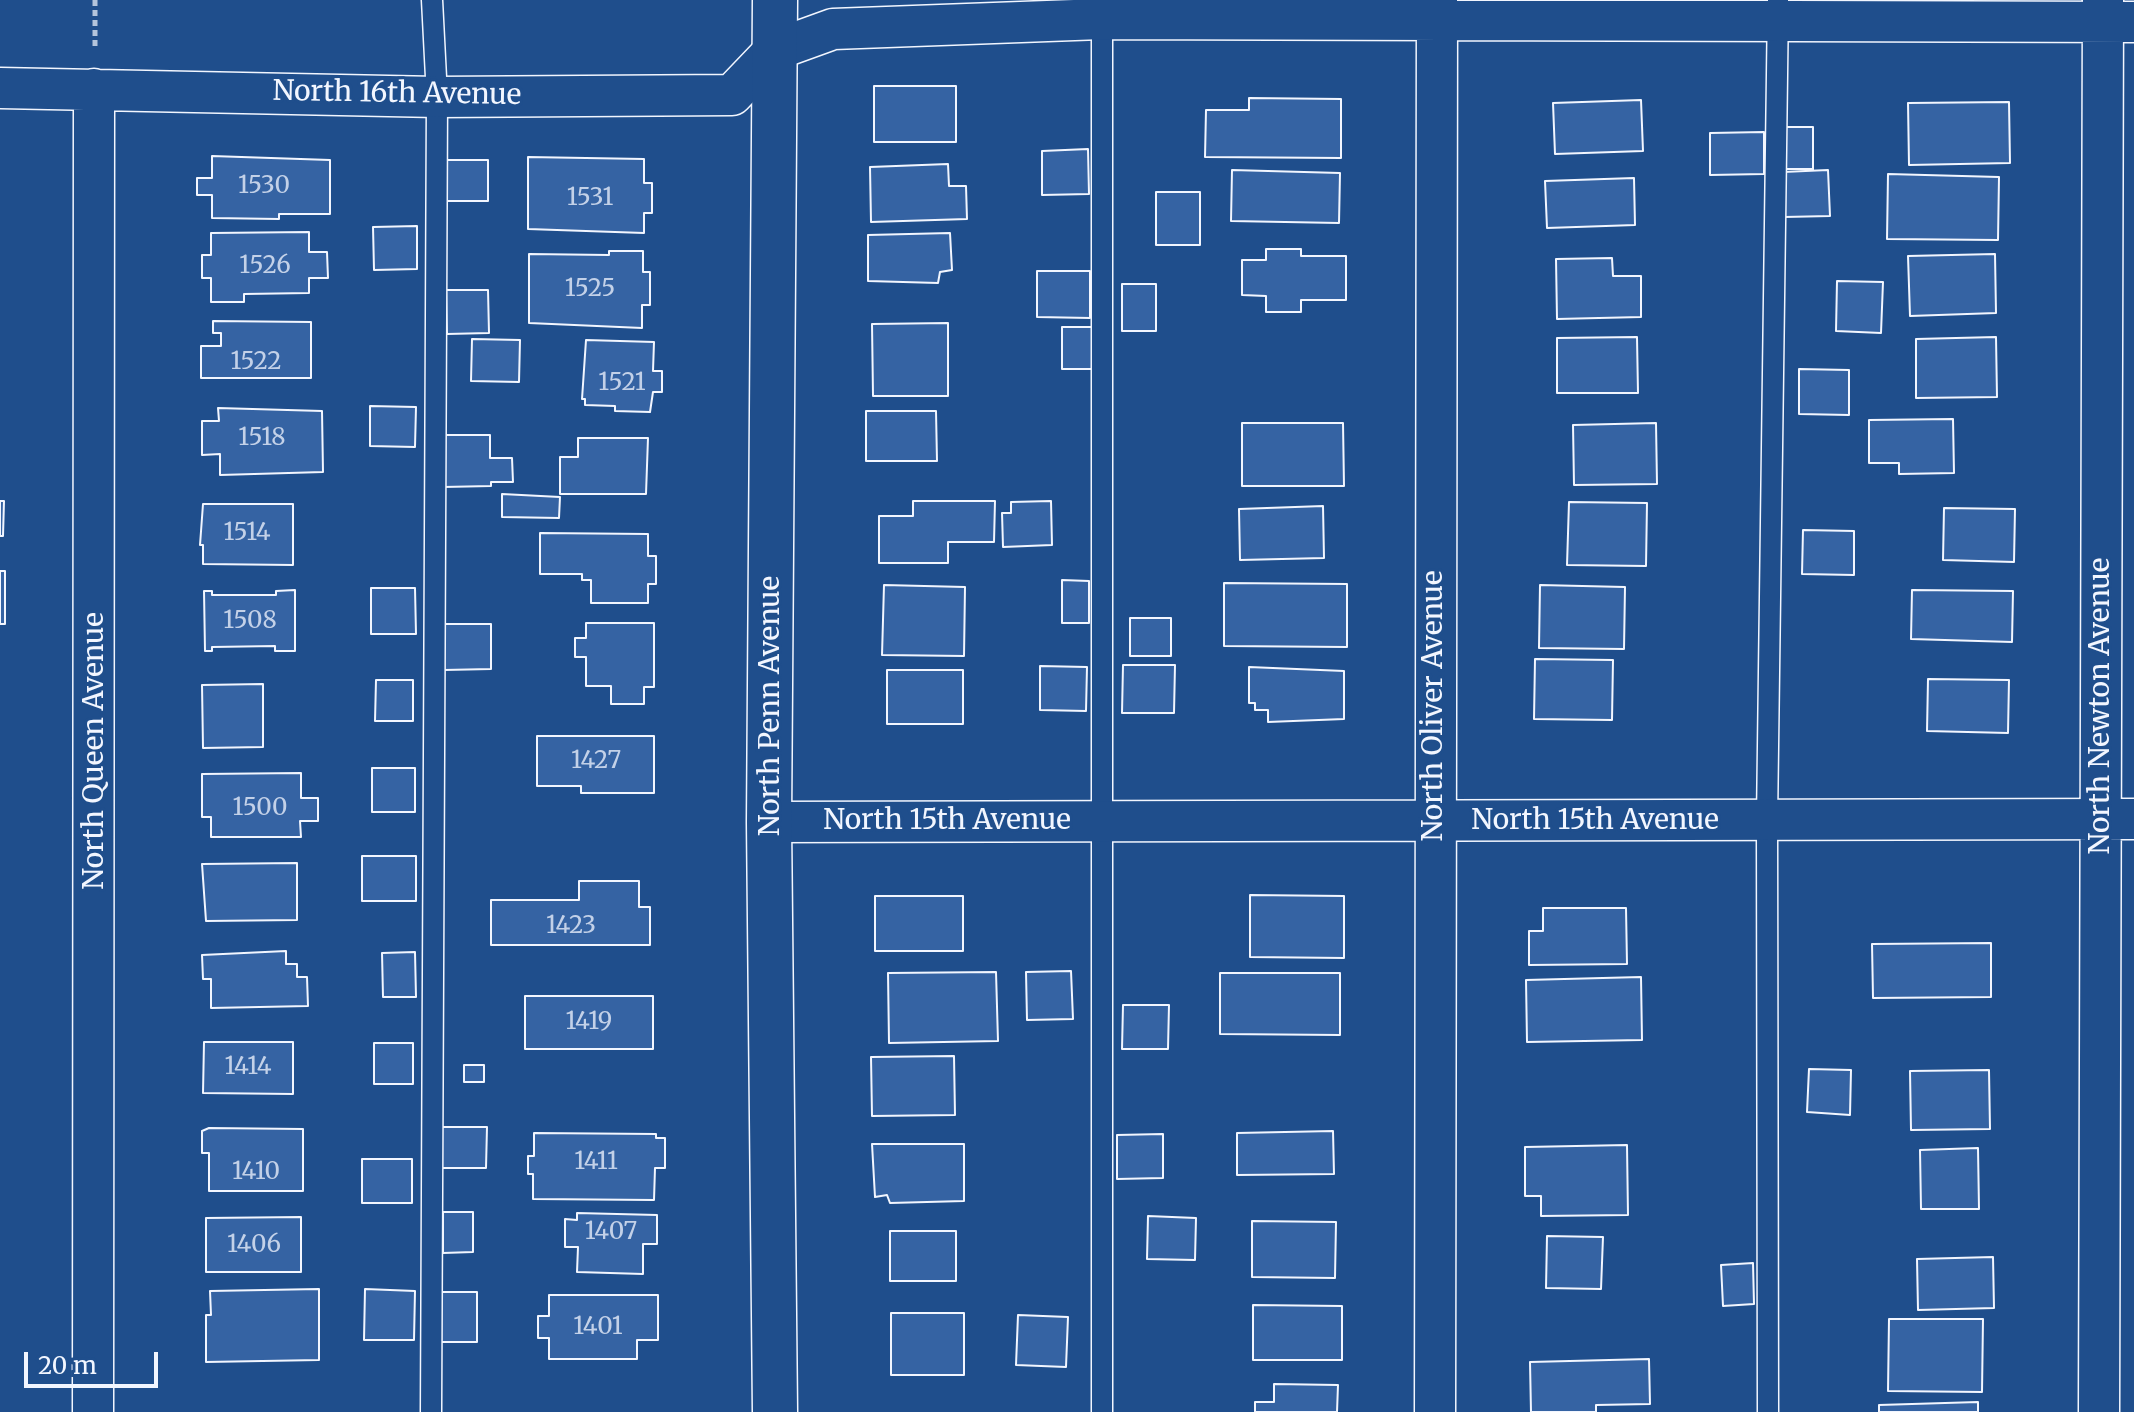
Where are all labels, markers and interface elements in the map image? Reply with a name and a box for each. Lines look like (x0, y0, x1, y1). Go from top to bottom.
street label: North 16th Avenue (272, 75, 522, 113)
house number: 1530 (238, 172, 290, 200)
house number: 1531 (567, 184, 613, 212)
house number: 1526 (239, 252, 291, 280)
house number: 1525 (565, 275, 615, 303)
house number: 1522 (230, 348, 282, 376)
house number: 1521 (598, 369, 646, 397)
house number: 1518 (238, 424, 286, 452)
house number: 1514 (223, 519, 271, 547)
street label: North Newton Avenue (2084, 558, 2118, 854)
street label: North Oliver Avenue (1417, 570, 1451, 842)
street label: North Penn Avenue (754, 576, 788, 836)
house number: 1508 (223, 607, 277, 635)
street label: North Queen Avenue (78, 612, 112, 890)
house number: 1427 (571, 747, 621, 775)
house number: 1500 (233, 794, 287, 822)
street label: North 15th Avenue (823, 804, 1071, 838)
street label: North 15th Avenue (1471, 804, 1719, 838)
house number: 1423 (546, 912, 596, 940)
house number: 1419 (566, 1008, 612, 1036)
house number: 1414 (225, 1053, 271, 1081)
house number: 1411 (574, 1148, 618, 1176)
house number: 1410 (232, 1158, 280, 1186)
house number: 1407 (585, 1218, 637, 1246)
house number: 1406 (227, 1231, 281, 1259)
house number: 1401 (573, 1313, 623, 1341)
scale bar (28, 1336, 162, 1386)
text: 20 m (38, 1350, 97, 1381)

